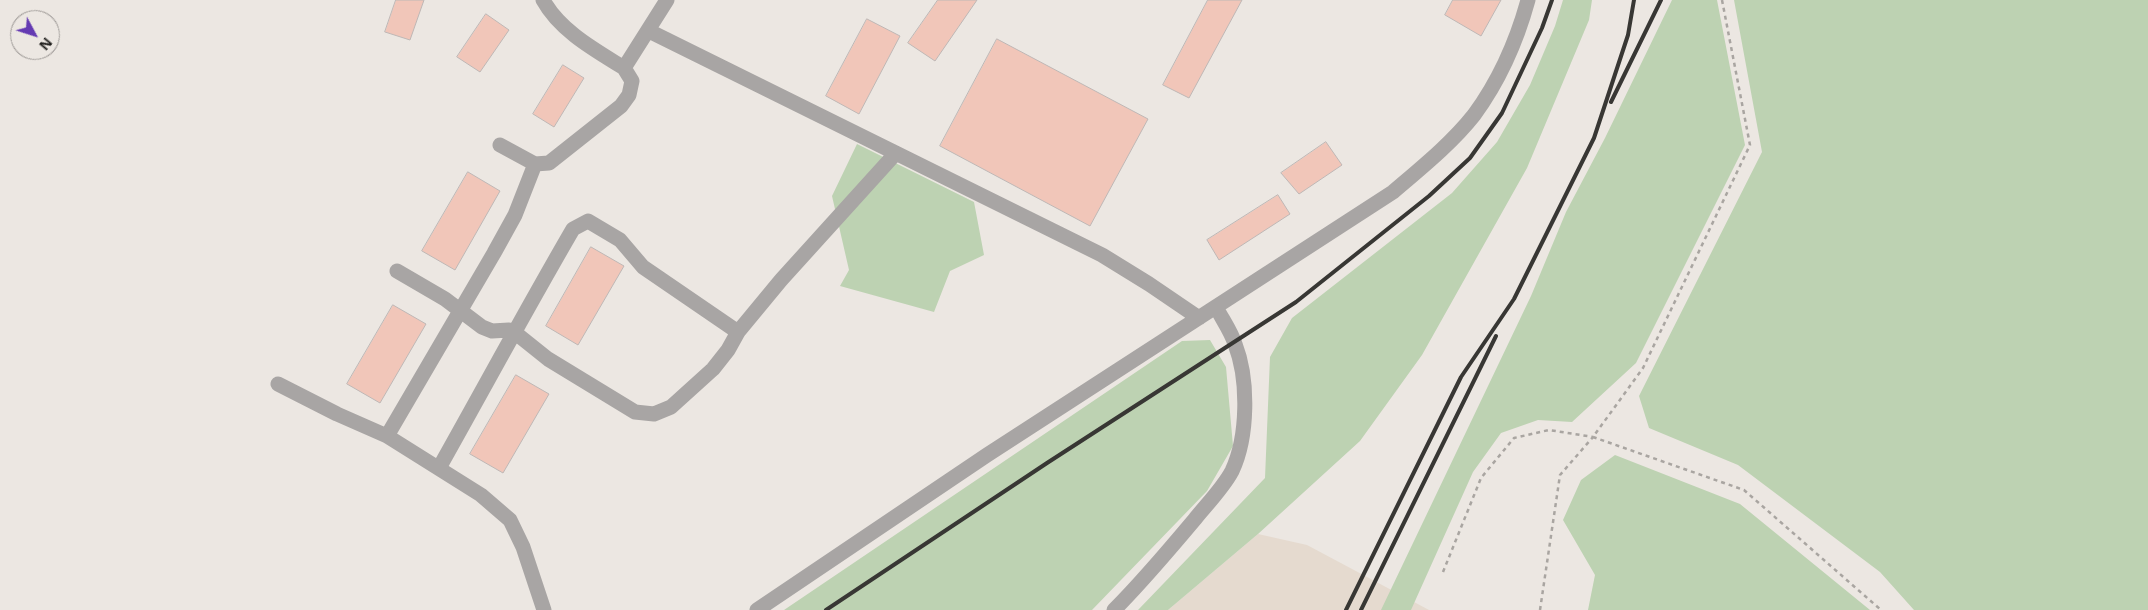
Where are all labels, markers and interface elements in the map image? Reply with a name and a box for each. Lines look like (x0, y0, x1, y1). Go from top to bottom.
north arrow (10, 10, 60, 60)
text: N (35, 34, 57, 55)

